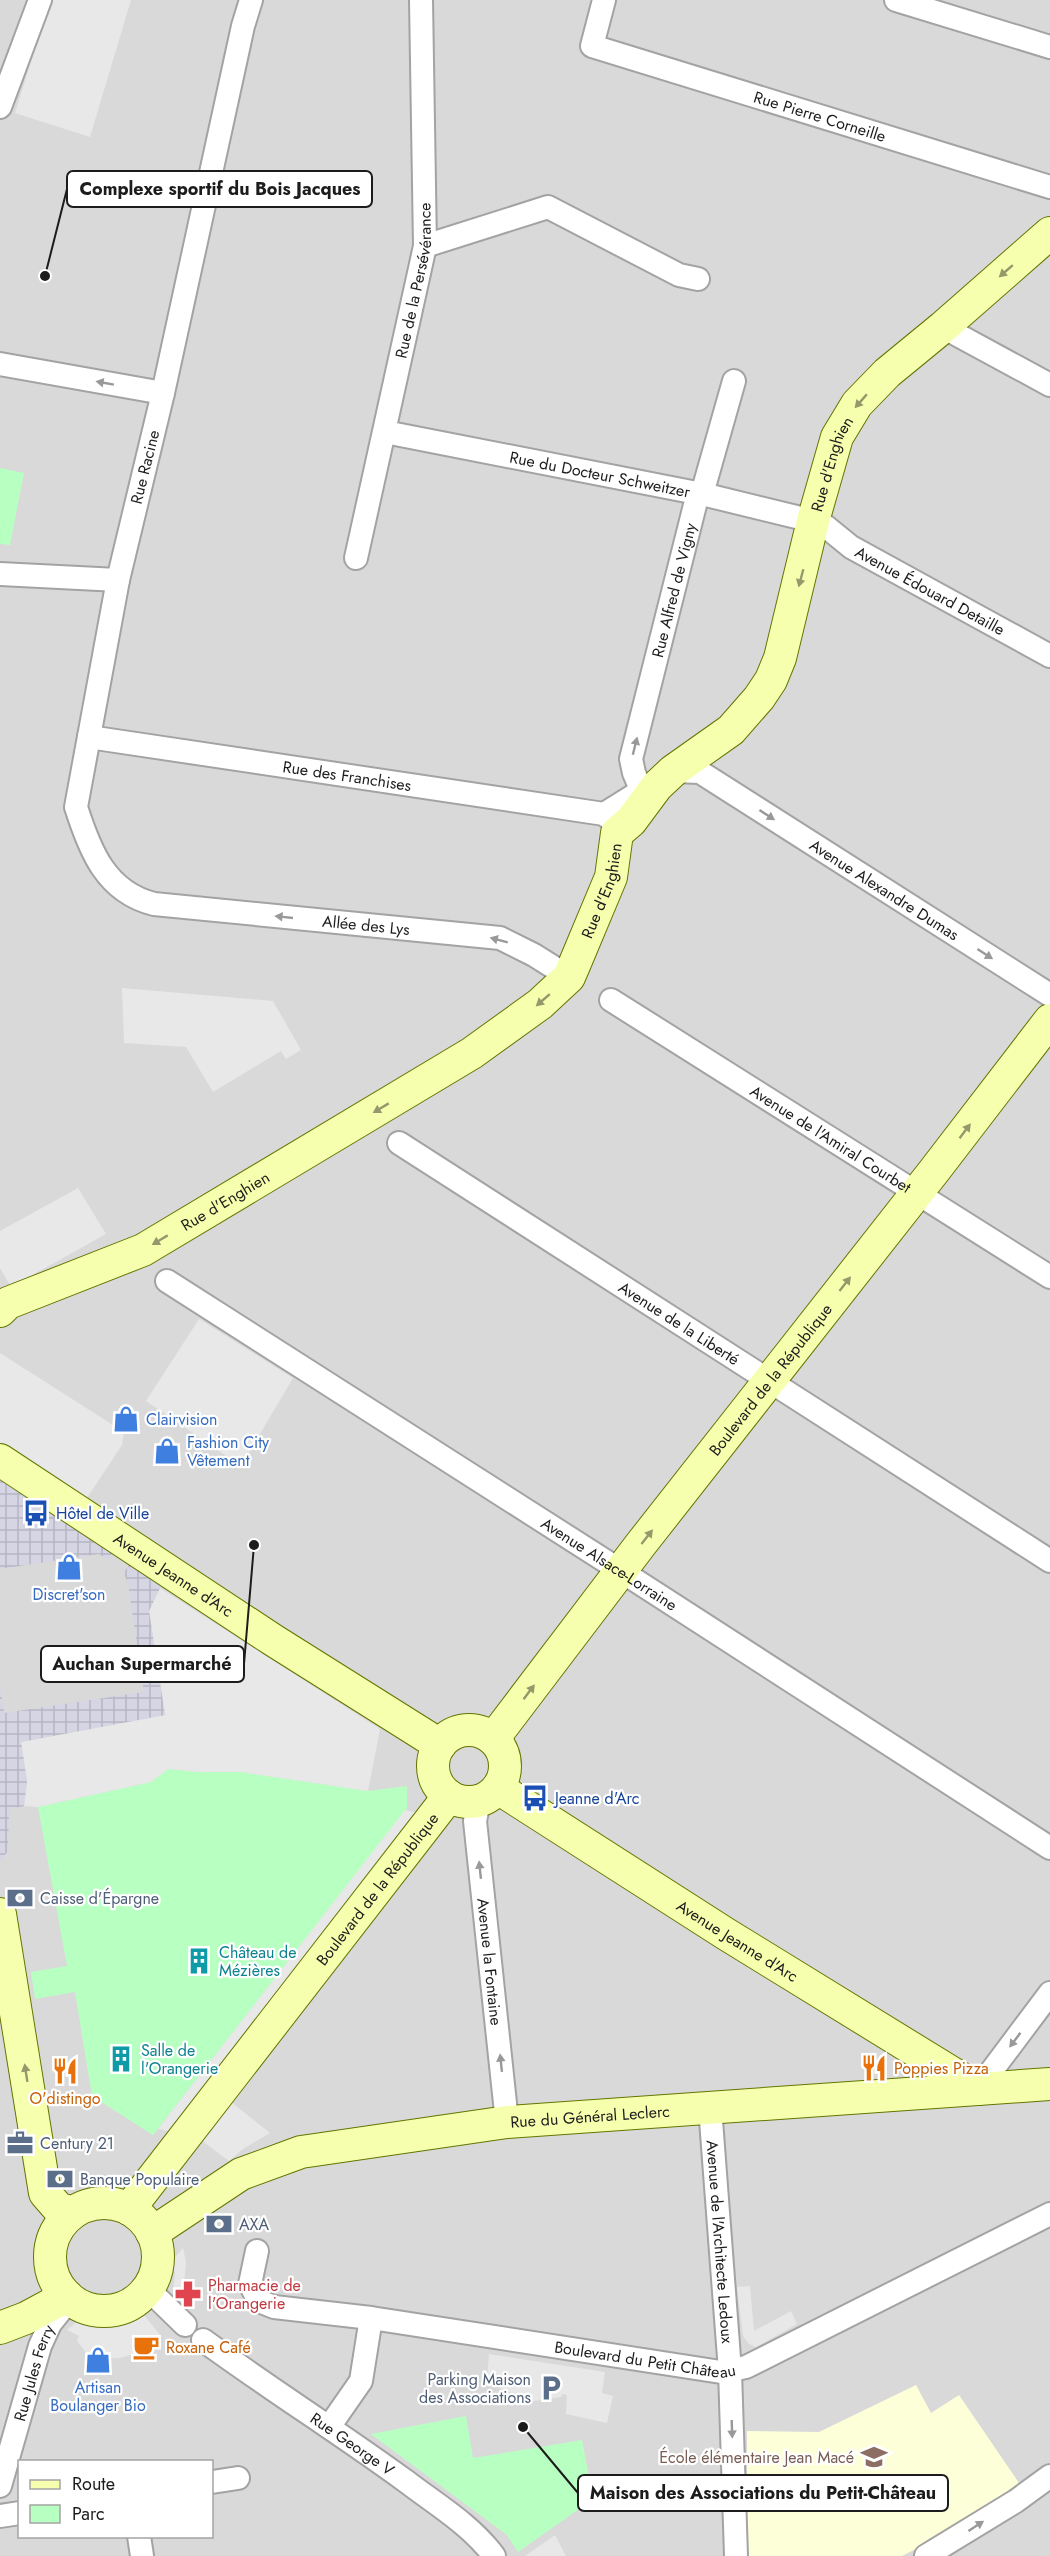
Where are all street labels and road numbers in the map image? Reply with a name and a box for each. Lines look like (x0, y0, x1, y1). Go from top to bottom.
street label: Rue Pierre Corneille (751, 85, 889, 147)
street label: Rue de la Persévérance (389, 202, 437, 360)
street label: Rue d'Enghien (805, 412, 859, 514)
street label: Rue Racine (125, 428, 165, 506)
street label: Rue du Docteur Schweitzer (508, 445, 693, 503)
street label: Rue Alfred de Vigny (646, 519, 702, 660)
street label: Avenue Édouard Detaille (851, 540, 1009, 641)
street label: Rue des Franchises (281, 755, 413, 797)
street label: Avenue Alexandre Dumas (805, 833, 964, 946)
street label: Rue d'Enghien (575, 842, 627, 942)
street label: Allée des Lys (321, 909, 411, 941)
street label: Avenue de l'Amiral Courbet (746, 1079, 916, 1198)
street label: Rue d'Enghien (176, 1165, 274, 1236)
street label: Avenue de la Liberté (614, 1276, 744, 1370)
street label: Boulevard de la République (703, 1299, 837, 1460)
street label: Avenue Alsace-Lorraine (537, 1511, 682, 1616)
street label: Avenue Jeanne d'Arc (109, 1527, 238, 1622)
street label: Boulevard de la République (310, 1808, 444, 1970)
street label: Avenue Jeanne d'Arc (672, 1894, 803, 1987)
street label: Avenue la Fontaine (472, 1897, 508, 2027)
street label: Rue du Général Leclerc (509, 2099, 670, 2133)
street label: Avenue de l'Architecte Ledoux (701, 2139, 739, 2344)
street label: Rue Jules Ferry (8, 2320, 60, 2424)
street label: Boulevard du Petit Château (553, 2335, 738, 2384)
street label: Rue George V (306, 2406, 400, 2481)

